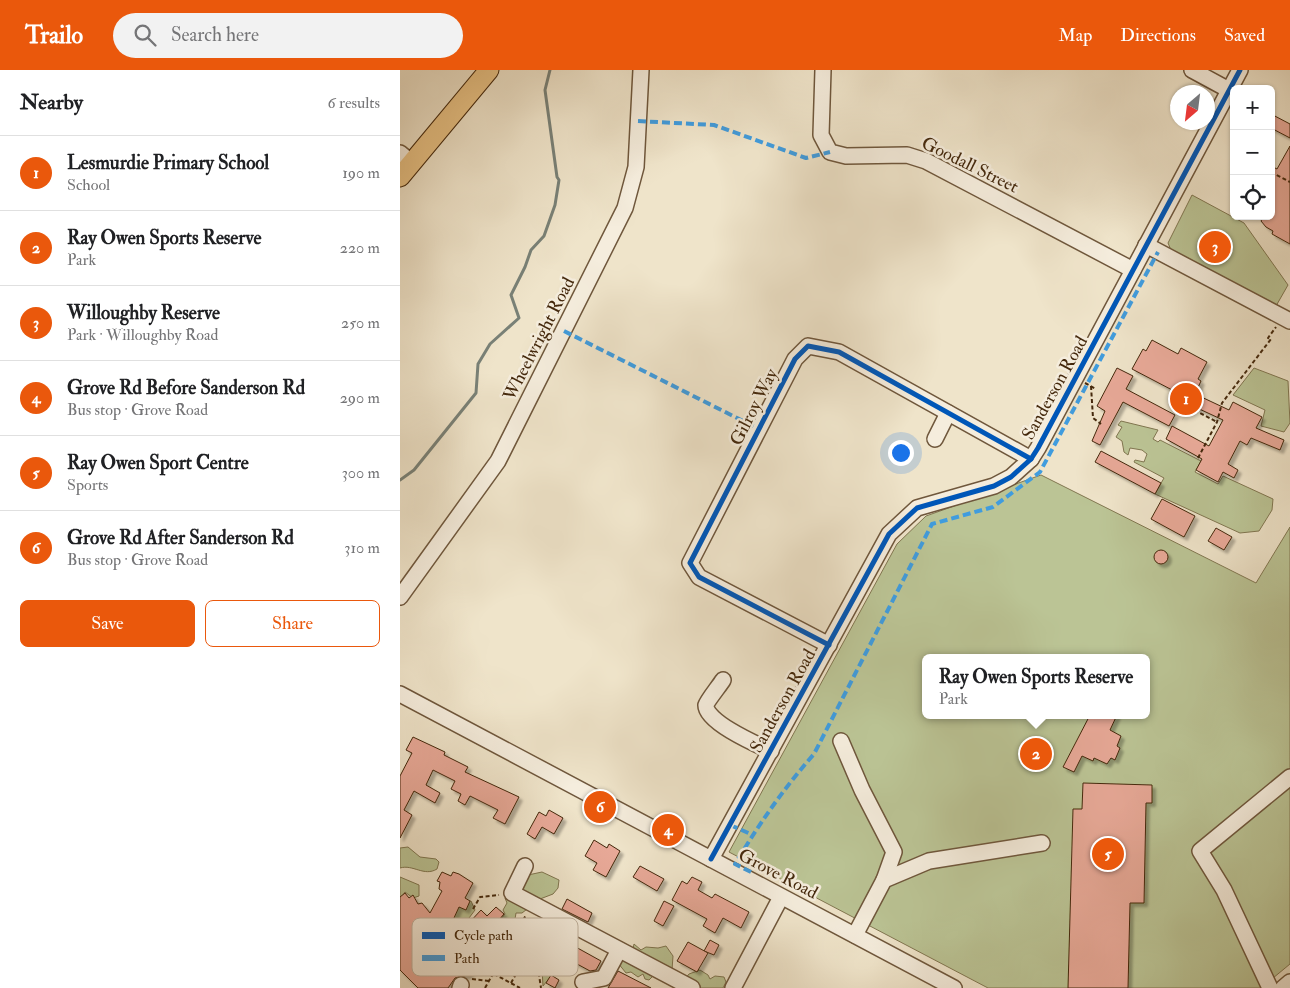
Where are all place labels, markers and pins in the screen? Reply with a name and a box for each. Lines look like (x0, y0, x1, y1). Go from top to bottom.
pin: 3 (1199, 228, 1231, 266)
pin: 1 (1170, 380, 1202, 418)
pin: 2 (1020, 735, 1052, 773)
pin: 6 (584, 788, 616, 826)
pin: 4 (652, 811, 684, 849)
pin: 5 (1092, 835, 1124, 873)

